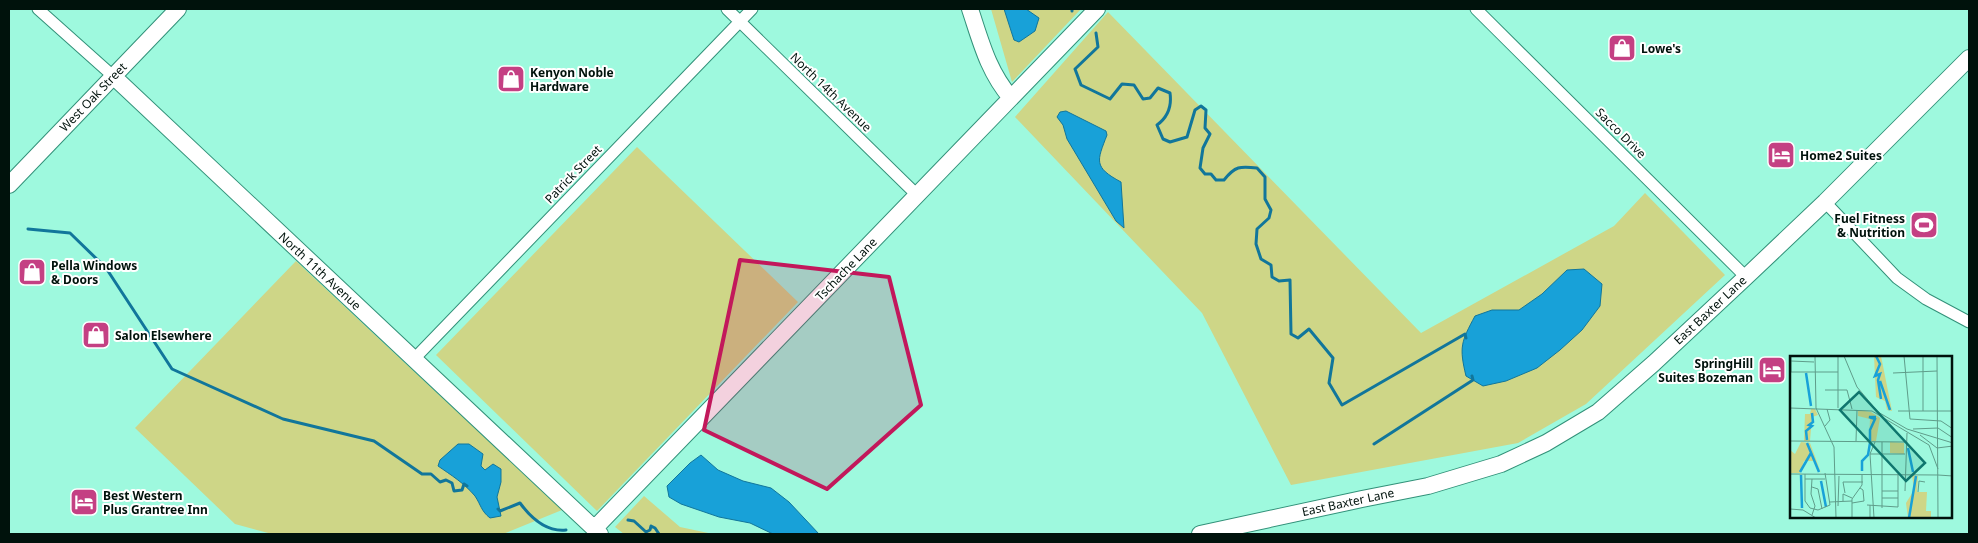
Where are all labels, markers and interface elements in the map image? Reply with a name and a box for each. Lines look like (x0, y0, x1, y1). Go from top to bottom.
shop icon: Lowe's (1607, 33, 1637, 63)
place label: Lowe's (1641, 40, 1681, 57)
street label: North 14th Avenue (787, 49, 876, 135)
street label: West Oak Street (56, 58, 131, 135)
shop icon: Kenyon Noble Hardware (496, 64, 526, 94)
place label: Kenyon Noble Hardware (530, 64, 614, 95)
street label: Sacco Drive (1592, 104, 1650, 162)
hotel icon: Home2 Suites (1766, 140, 1796, 170)
street label: Patrick Street (541, 141, 606, 207)
place label: Home2 Suites (1800, 147, 1882, 164)
place label: Fuel Fitness & Nutrition (1834, 210, 1905, 241)
sports icon: Fuel Fitness & Nutrition (1909, 210, 1939, 240)
street label: North 11th Avenue (275, 228, 365, 314)
street label: Tschache Lane (811, 233, 881, 304)
shop icon: Pella Windows & Doors (17, 257, 47, 287)
place label: Pella Windows & Doors (51, 257, 137, 288)
street label: East Baxter Lane (1670, 272, 1750, 348)
shop icon: Salon Elsewhere (81, 320, 111, 350)
place label: Salon Elsewhere (115, 327, 212, 344)
place label: SpringHill Suites Bozeman (1658, 355, 1753, 386)
hotel icon: SpringHill Suites Bozeman (1757, 355, 1787, 385)
inset map (1790, 356, 1953, 518)
street label: East Baxter Lane (1300, 484, 1396, 520)
hotel icon: Best Western Plus Grantree Inn (69, 487, 99, 517)
place label: Best Western Plus Grantree Inn (103, 487, 208, 518)

